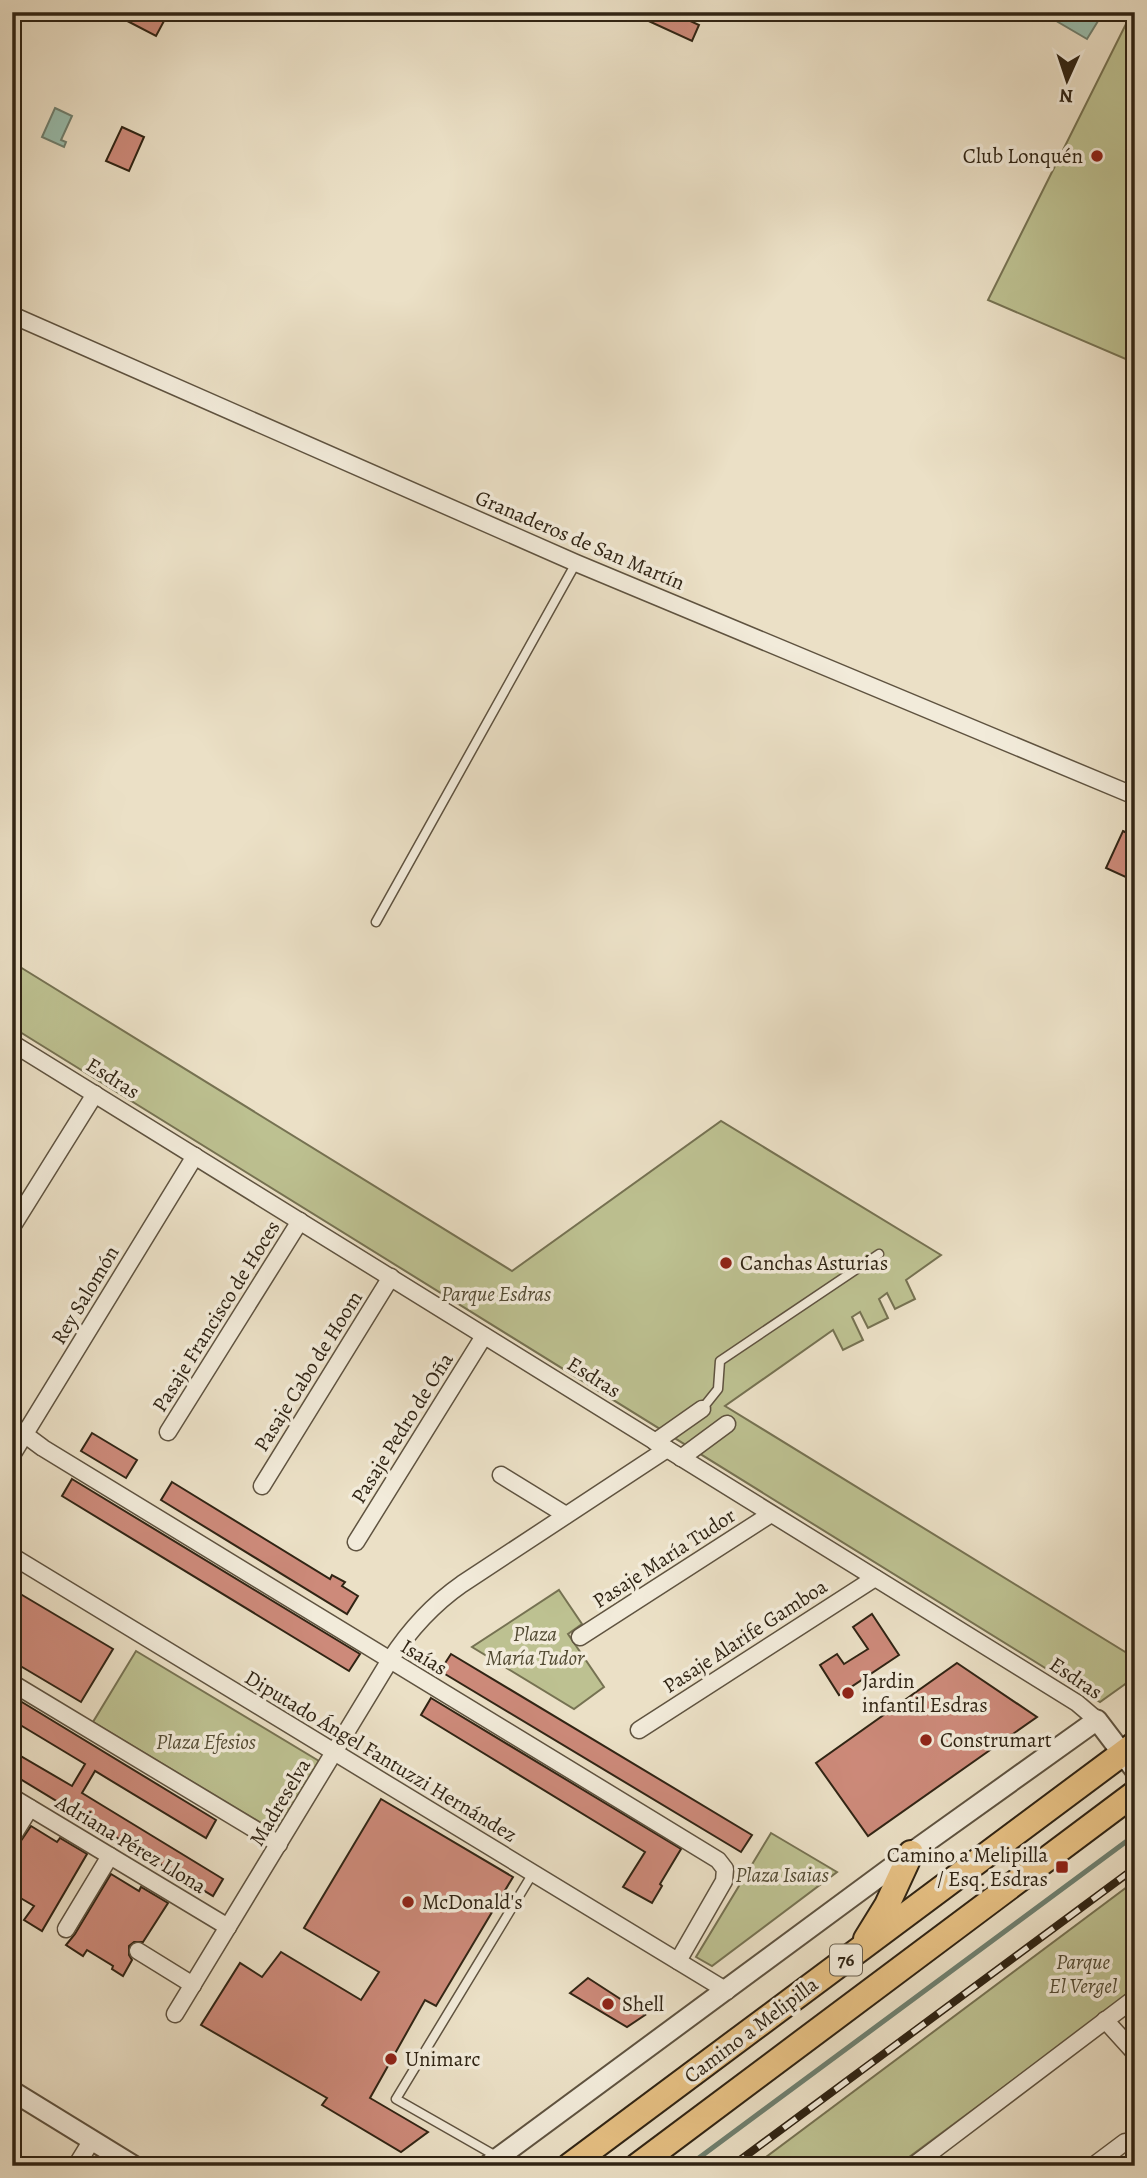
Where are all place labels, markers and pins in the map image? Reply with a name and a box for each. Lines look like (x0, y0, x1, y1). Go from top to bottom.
place label: Club Lonquén (963, 142, 1083, 170)
marker: Club Lonquén (1089, 148, 1105, 164)
place label: Canchas Asturias (740, 1249, 888, 1277)
marker: Canchas Asturias (718, 1255, 734, 1271)
place label: Jardin infantil Esdras (862, 1667, 988, 1719)
marker: Jardin infantil Esdras (840, 1685, 856, 1701)
place label: Construmart (940, 1726, 1052, 1754)
marker: Construmart (918, 1732, 934, 1748)
place label: Camino a Melipilla / Esq. Esdras (887, 1841, 1048, 1893)
marker: Camino a Melipilla / Esq. Esdras (1054, 1859, 1070, 1875)
place label: McDonald's (422, 1888, 523, 1916)
marker: McDonald's (400, 1894, 416, 1910)
place label: Shell (622, 1990, 664, 2018)
marker: Shell (600, 1996, 616, 2012)
place label: Unimarc (405, 2045, 480, 2073)
marker: Unimarc (383, 2051, 399, 2067)

